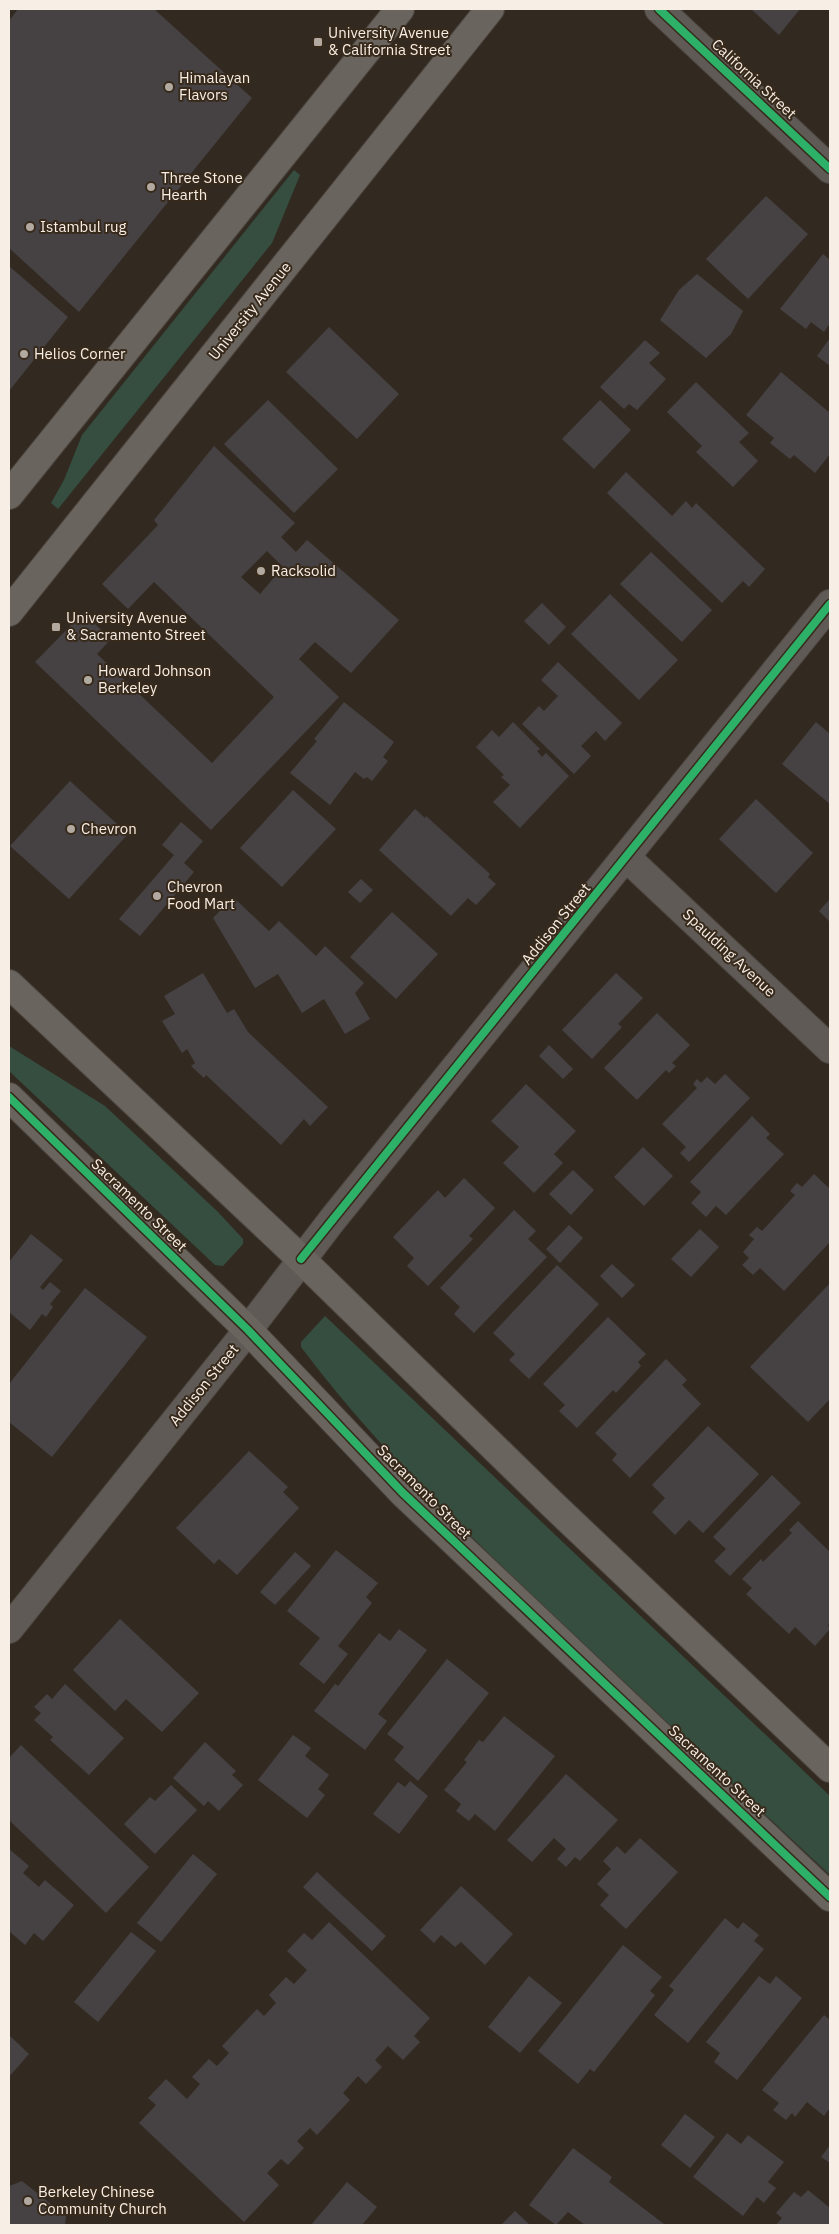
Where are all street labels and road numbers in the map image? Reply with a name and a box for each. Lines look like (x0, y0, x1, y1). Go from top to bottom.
street label: California Street (708, 35, 801, 123)
street label: University Avenue (204, 258, 295, 364)
street label: Addison Street (517, 879, 594, 968)
street label: Spaulding Avenue (679, 905, 780, 1001)
street label: Sacramento Street (87, 1154, 191, 1255)
street label: Addison Street (165, 1340, 242, 1429)
street label: Sacramento Street (373, 1440, 476, 1543)
street label: Sacramento Street (665, 1721, 770, 1821)

